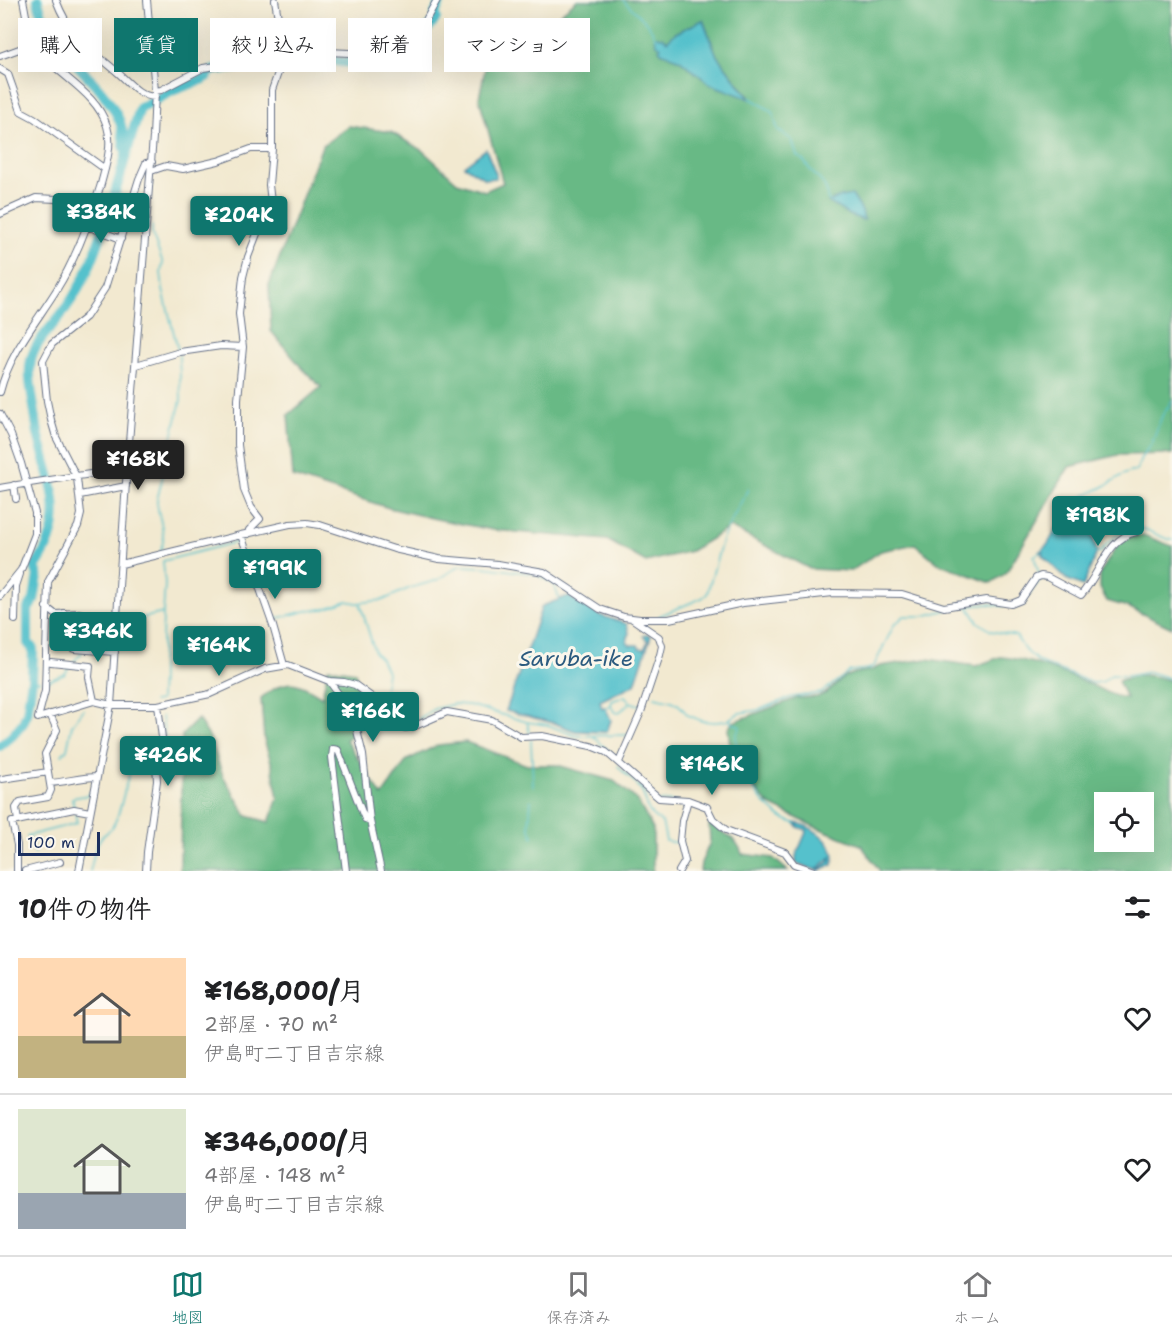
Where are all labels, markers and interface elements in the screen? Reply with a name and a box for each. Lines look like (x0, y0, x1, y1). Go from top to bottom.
chip: 購入 (18, 18, 102, 72)
chip: 賃貸 (114, 18, 198, 72)
chip: 絞り込み (210, 18, 336, 72)
chip: 新着 (348, 18, 432, 72)
chip: マンション (444, 18, 590, 72)
pin: ¥384K (59, 193, 143, 244)
pin: ¥204K (197, 196, 281, 247)
text: ¥384K (66, 199, 136, 225)
text: ¥204K (204, 202, 274, 228)
pin: ¥168K (96, 440, 180, 491)
text: ¥168K (106, 446, 170, 472)
pin: ¥198K (1056, 496, 1140, 547)
text: ¥198K (1066, 502, 1130, 528)
pin: ¥199K (233, 549, 317, 600)
text: ¥199K (243, 555, 307, 581)
pin: ¥346K (56, 612, 140, 663)
text: ¥346K (63, 618, 133, 644)
pin: ¥164K (177, 626, 261, 677)
text: ¥164K (187, 632, 251, 658)
water label: Saruba-ike (519, 644, 633, 673)
pin: ¥166K (331, 692, 415, 743)
text: ¥166K (341, 698, 405, 724)
pin: ¥426K (126, 736, 210, 787)
text: ¥426K (134, 742, 202, 768)
pin: ¥146K (670, 745, 754, 796)
text: ¥146K (680, 751, 744, 777)
map controls (1094, 792, 1154, 852)
button: locate (1094, 792, 1154, 852)
scale bar (18, 829, 100, 856)
text: 100 m (27, 832, 75, 853)
text: 10件の物件 (18, 891, 151, 926)
icon: filters (1121, 891, 1154, 924)
text: ¥168,000/月 (204, 973, 365, 1008)
icon: home (66, 982, 138, 1054)
icon: heart (1121, 1002, 1154, 1035)
text: 2部屋 · 70 m² (204, 1011, 338, 1037)
text: 伊島町二丁目吉宗線 (204, 1040, 384, 1066)
text: ¥346,000/月 (204, 1124, 372, 1159)
icon: home (66, 1133, 138, 1205)
icon: heart (1121, 1153, 1154, 1186)
text: 4部屋 · 148 m² (204, 1162, 345, 1188)
text: 伊島町二丁目吉宗線 (204, 1191, 384, 1217)
tab: 地図 (171, 1268, 204, 1328)
tab: 保存済み (547, 1268, 611, 1328)
tab: ホーム (953, 1268, 1001, 1328)

